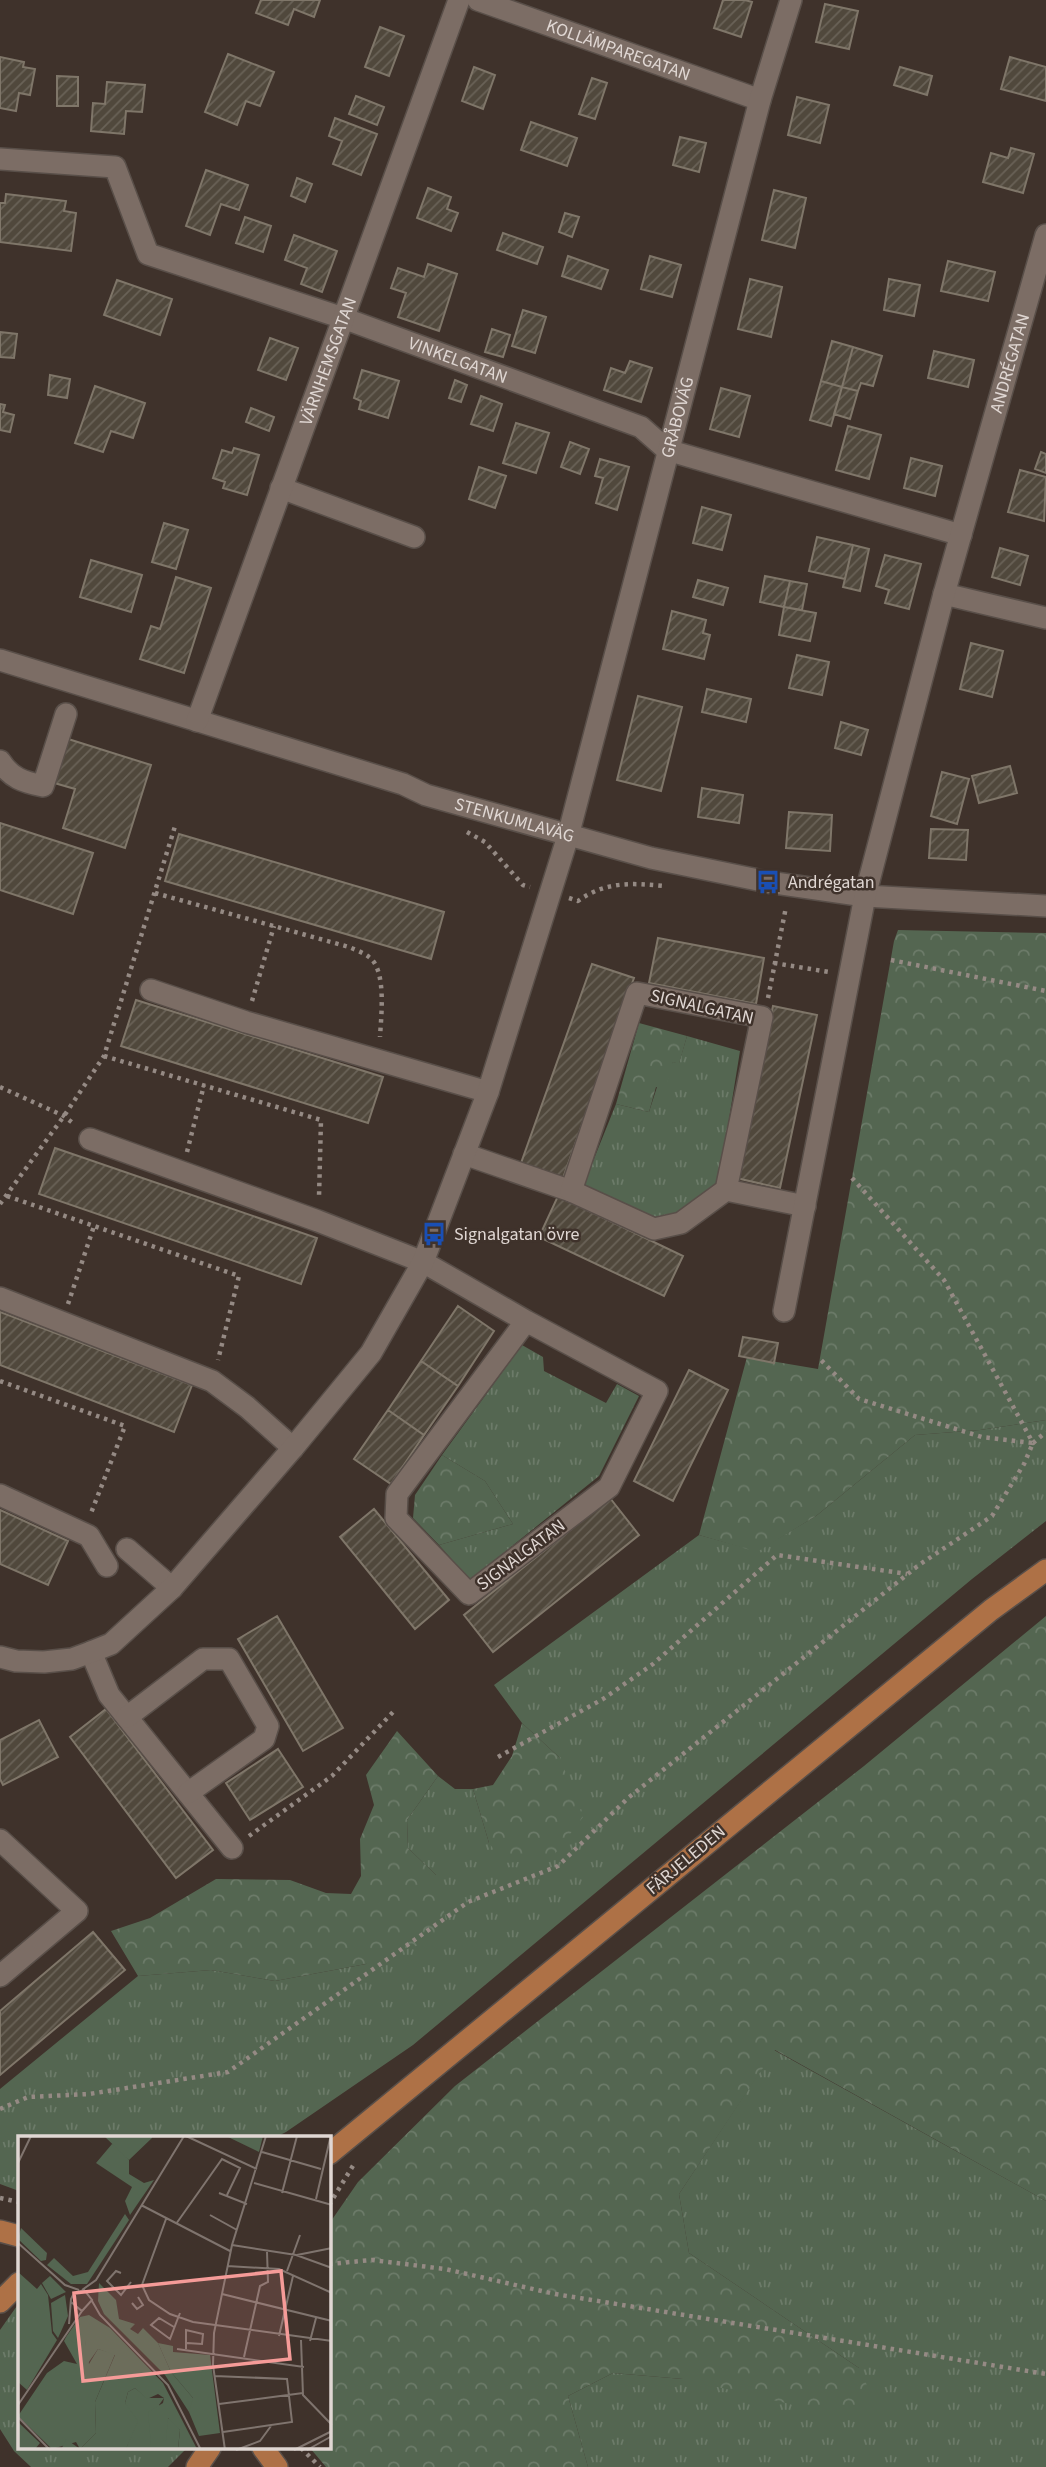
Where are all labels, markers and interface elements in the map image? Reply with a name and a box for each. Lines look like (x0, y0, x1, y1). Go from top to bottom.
street label: KOLLÄMPAREGATAN (543, 13, 694, 87)
street label: VÄRNHEMSGATAN (293, 293, 363, 429)
street label: ANDRÉGATAN (984, 310, 1036, 416)
street label: VINKELGATAN (405, 330, 511, 390)
street label: GRÅBOVÄG (655, 374, 700, 461)
street label: STENKUMLAVÄG (452, 791, 577, 848)
bus stop icon: Andrégatan (754, 868, 782, 896)
place label: Andrégatan (788, 870, 875, 895)
street label: SIGNALGATAN (648, 983, 756, 1031)
bus stop icon: Signalgatan övre (420, 1220, 448, 1248)
place label: Signalgatan övre (454, 1222, 580, 1247)
street label: SIGNALGATAN (471, 1513, 571, 1597)
street label: FÄRJELEDEN (641, 1819, 731, 1901)
inset map (18, 2136, 331, 2450)

